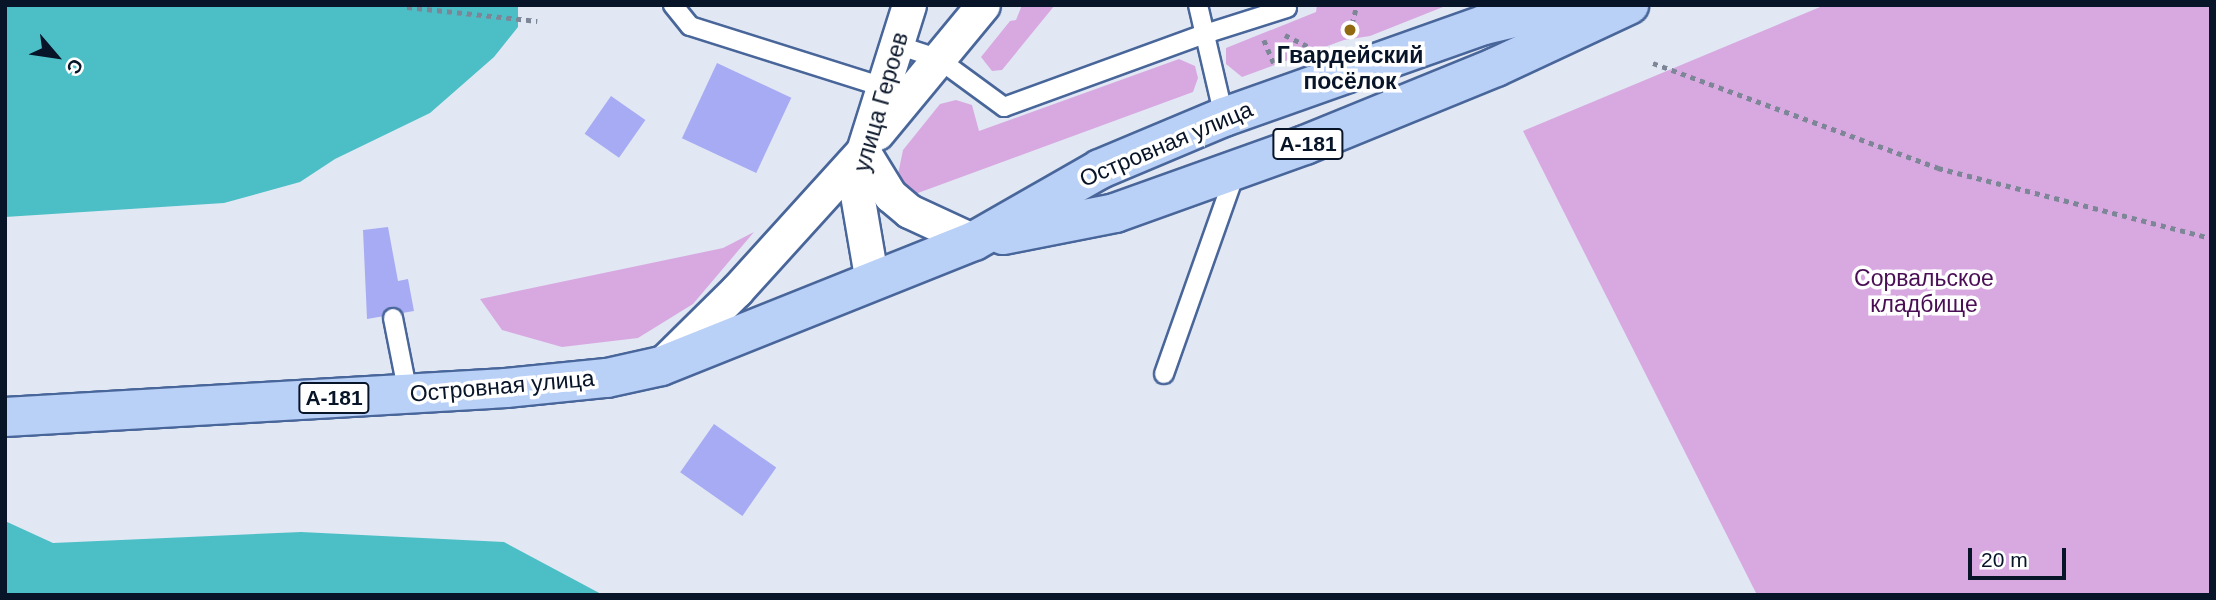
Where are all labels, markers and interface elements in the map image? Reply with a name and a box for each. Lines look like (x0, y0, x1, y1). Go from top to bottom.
north arrow (21, 21, 91, 91)
marker: Гвардейский посёлок (1342, 22, 1358, 38)
street label: улица Героев (848, 29, 914, 175)
place label: Гвардейский посёлок (1277, 41, 1423, 95)
text: С (62, 55, 87, 78)
street label: Островная улица (1075, 95, 1257, 193)
road number: А-181 (1271, 127, 1345, 162)
park label: Сорвальское кладбище (1854, 264, 1994, 318)
street label: Островная улица (409, 364, 595, 408)
road number: А-181 (297, 380, 371, 416)
scale bar (1971, 534, 2069, 578)
text: 20 m (1981, 548, 2028, 571)

